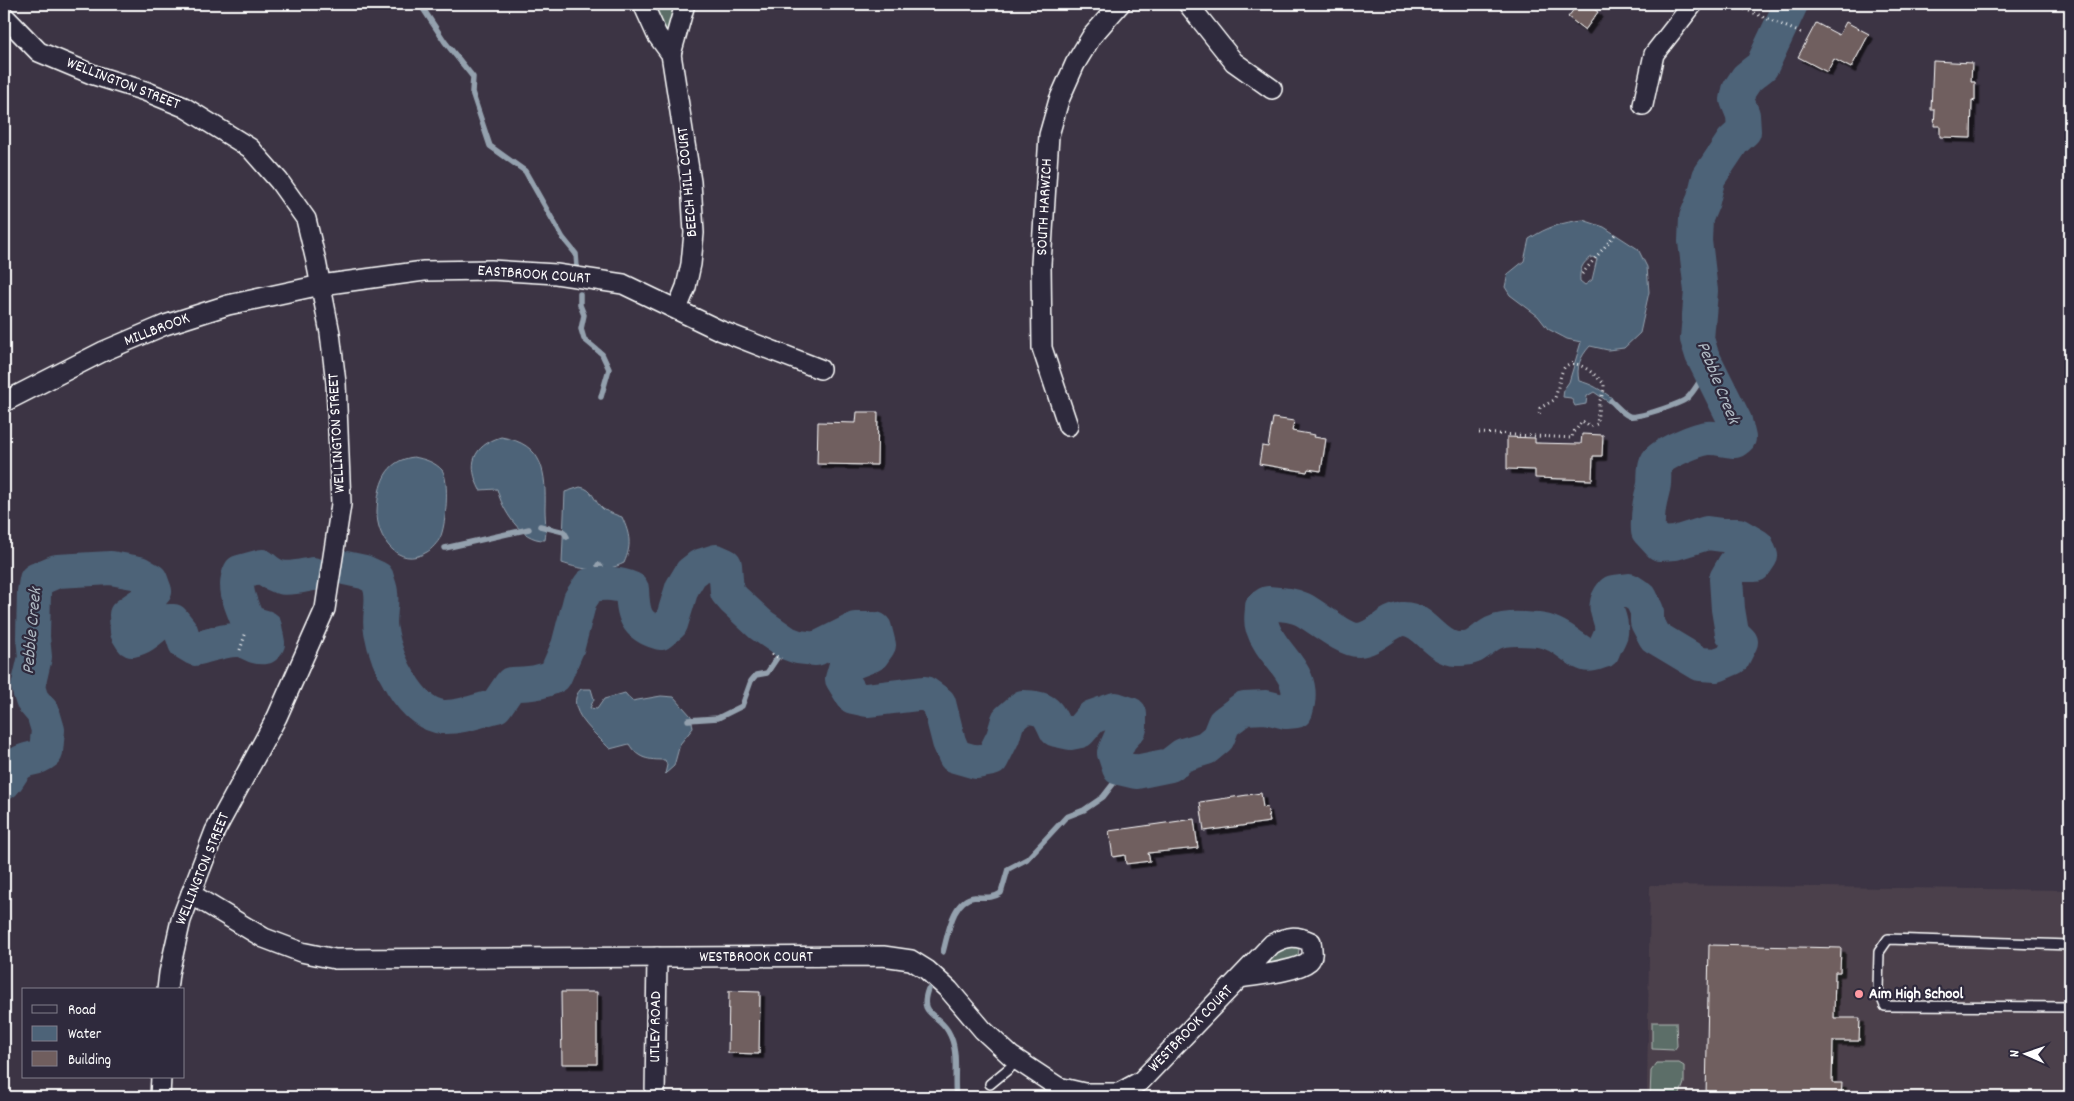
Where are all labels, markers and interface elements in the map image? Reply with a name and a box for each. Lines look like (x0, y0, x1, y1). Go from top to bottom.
street label: WELLINGTON STREET (63, 52, 184, 116)
street label: BEECH HILL COURT (672, 125, 704, 238)
street label: SOUTH HARWICH (1031, 158, 1059, 256)
street label: EASTBROOK COURT (477, 260, 592, 290)
street label: MILLBROOK (121, 307, 193, 353)
water label: Pebble Creek (1689, 338, 1745, 429)
street label: WELLINGTON STREET (322, 372, 352, 493)
water label: Pebble Creek (17, 585, 49, 675)
street label: WELLINGTON STREET (170, 809, 236, 929)
street label: WESTBROOK COURT (699, 946, 813, 969)
street label: WESTBROOK COURT (1143, 980, 1239, 1078)
place label: Aim High School (1869, 983, 1963, 1006)
legend (22, 988, 185, 1078)
marker: Aim High School (1853, 988, 1865, 1000)
street label: UTLEY ROAD (644, 991, 668, 1063)
text: Road (68, 1000, 96, 1022)
text: Water (68, 1024, 102, 1046)
north arrow (2002, 1028, 2052, 1078)
text: Building (68, 1050, 111, 1072)
text: N (2005, 1050, 2025, 1057)

